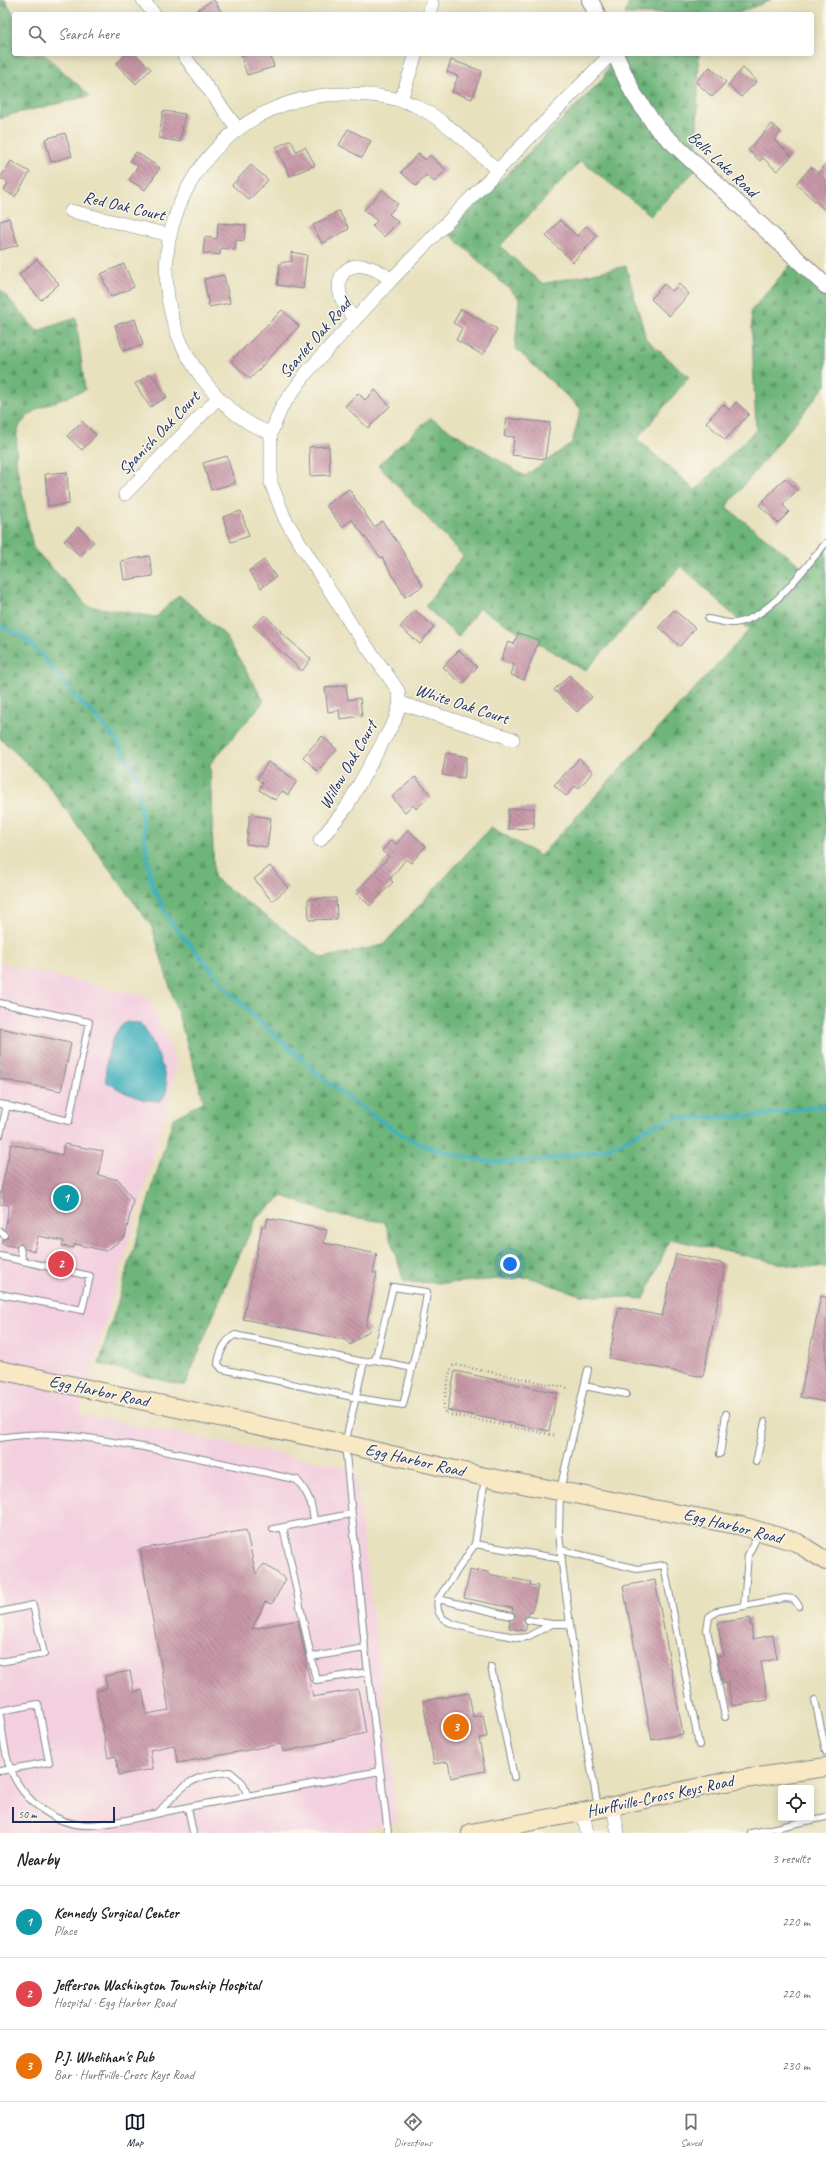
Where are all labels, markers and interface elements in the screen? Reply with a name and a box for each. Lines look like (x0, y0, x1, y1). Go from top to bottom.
search box (12, 12, 814, 56)
icon: search (26, 23, 48, 45)
text: Search here (58, 25, 119, 44)
street label: Bells Lake Road (684, 126, 765, 204)
street label: Red Oak Court (81, 186, 169, 226)
street label: Scarlet Oak Road (274, 292, 357, 383)
street label: Spanish Oak Court (114, 385, 206, 479)
street label: White Oak Court (413, 679, 514, 730)
street label: Willow Oak Court (314, 715, 383, 813)
pin: 1 (53, 1183, 79, 1213)
pin: 2 (48, 1249, 74, 1279)
your location (500, 1254, 520, 1274)
street label: Egg Harbor Road (47, 1370, 153, 1412)
street label: Egg Harbor Road (363, 1438, 469, 1482)
street label: Egg Harbor Road (681, 1504, 787, 1549)
pin: 3 (443, 1712, 469, 1742)
street label: Hurffville-Cross Keys Road (585, 1770, 738, 1822)
map controls (778, 1785, 814, 1821)
button: locate (778, 1785, 814, 1821)
scale bar (12, 1805, 115, 1824)
text: 50 m (18, 1807, 37, 1821)
text: Nearby (16, 1849, 59, 1870)
text: 3 results (772, 1851, 810, 1867)
text: Kennedy Surgical Center (54, 1904, 179, 1923)
text: 1 (26, 1914, 32, 1930)
text: 220 m (782, 1914, 810, 1930)
text: Place (54, 1923, 77, 1939)
text: Jefferson Washington Township Hospital (54, 1976, 260, 1995)
text: 2 (26, 1986, 32, 2002)
text: 220 m (782, 1986, 810, 2002)
text: Hospital · Egg Harbor Road (54, 1995, 175, 2011)
text: P.J. Whelihan's Pub (54, 2048, 154, 2067)
text: 3 (26, 2058, 32, 2074)
text: 230 m (782, 2058, 810, 2074)
text: Bar · Hurffville-Cross Keys Road (54, 2067, 194, 2083)
tab: Map (124, 2111, 146, 2149)
tab: Directions (394, 2111, 432, 2149)
tab: Saved (680, 2111, 702, 2149)

